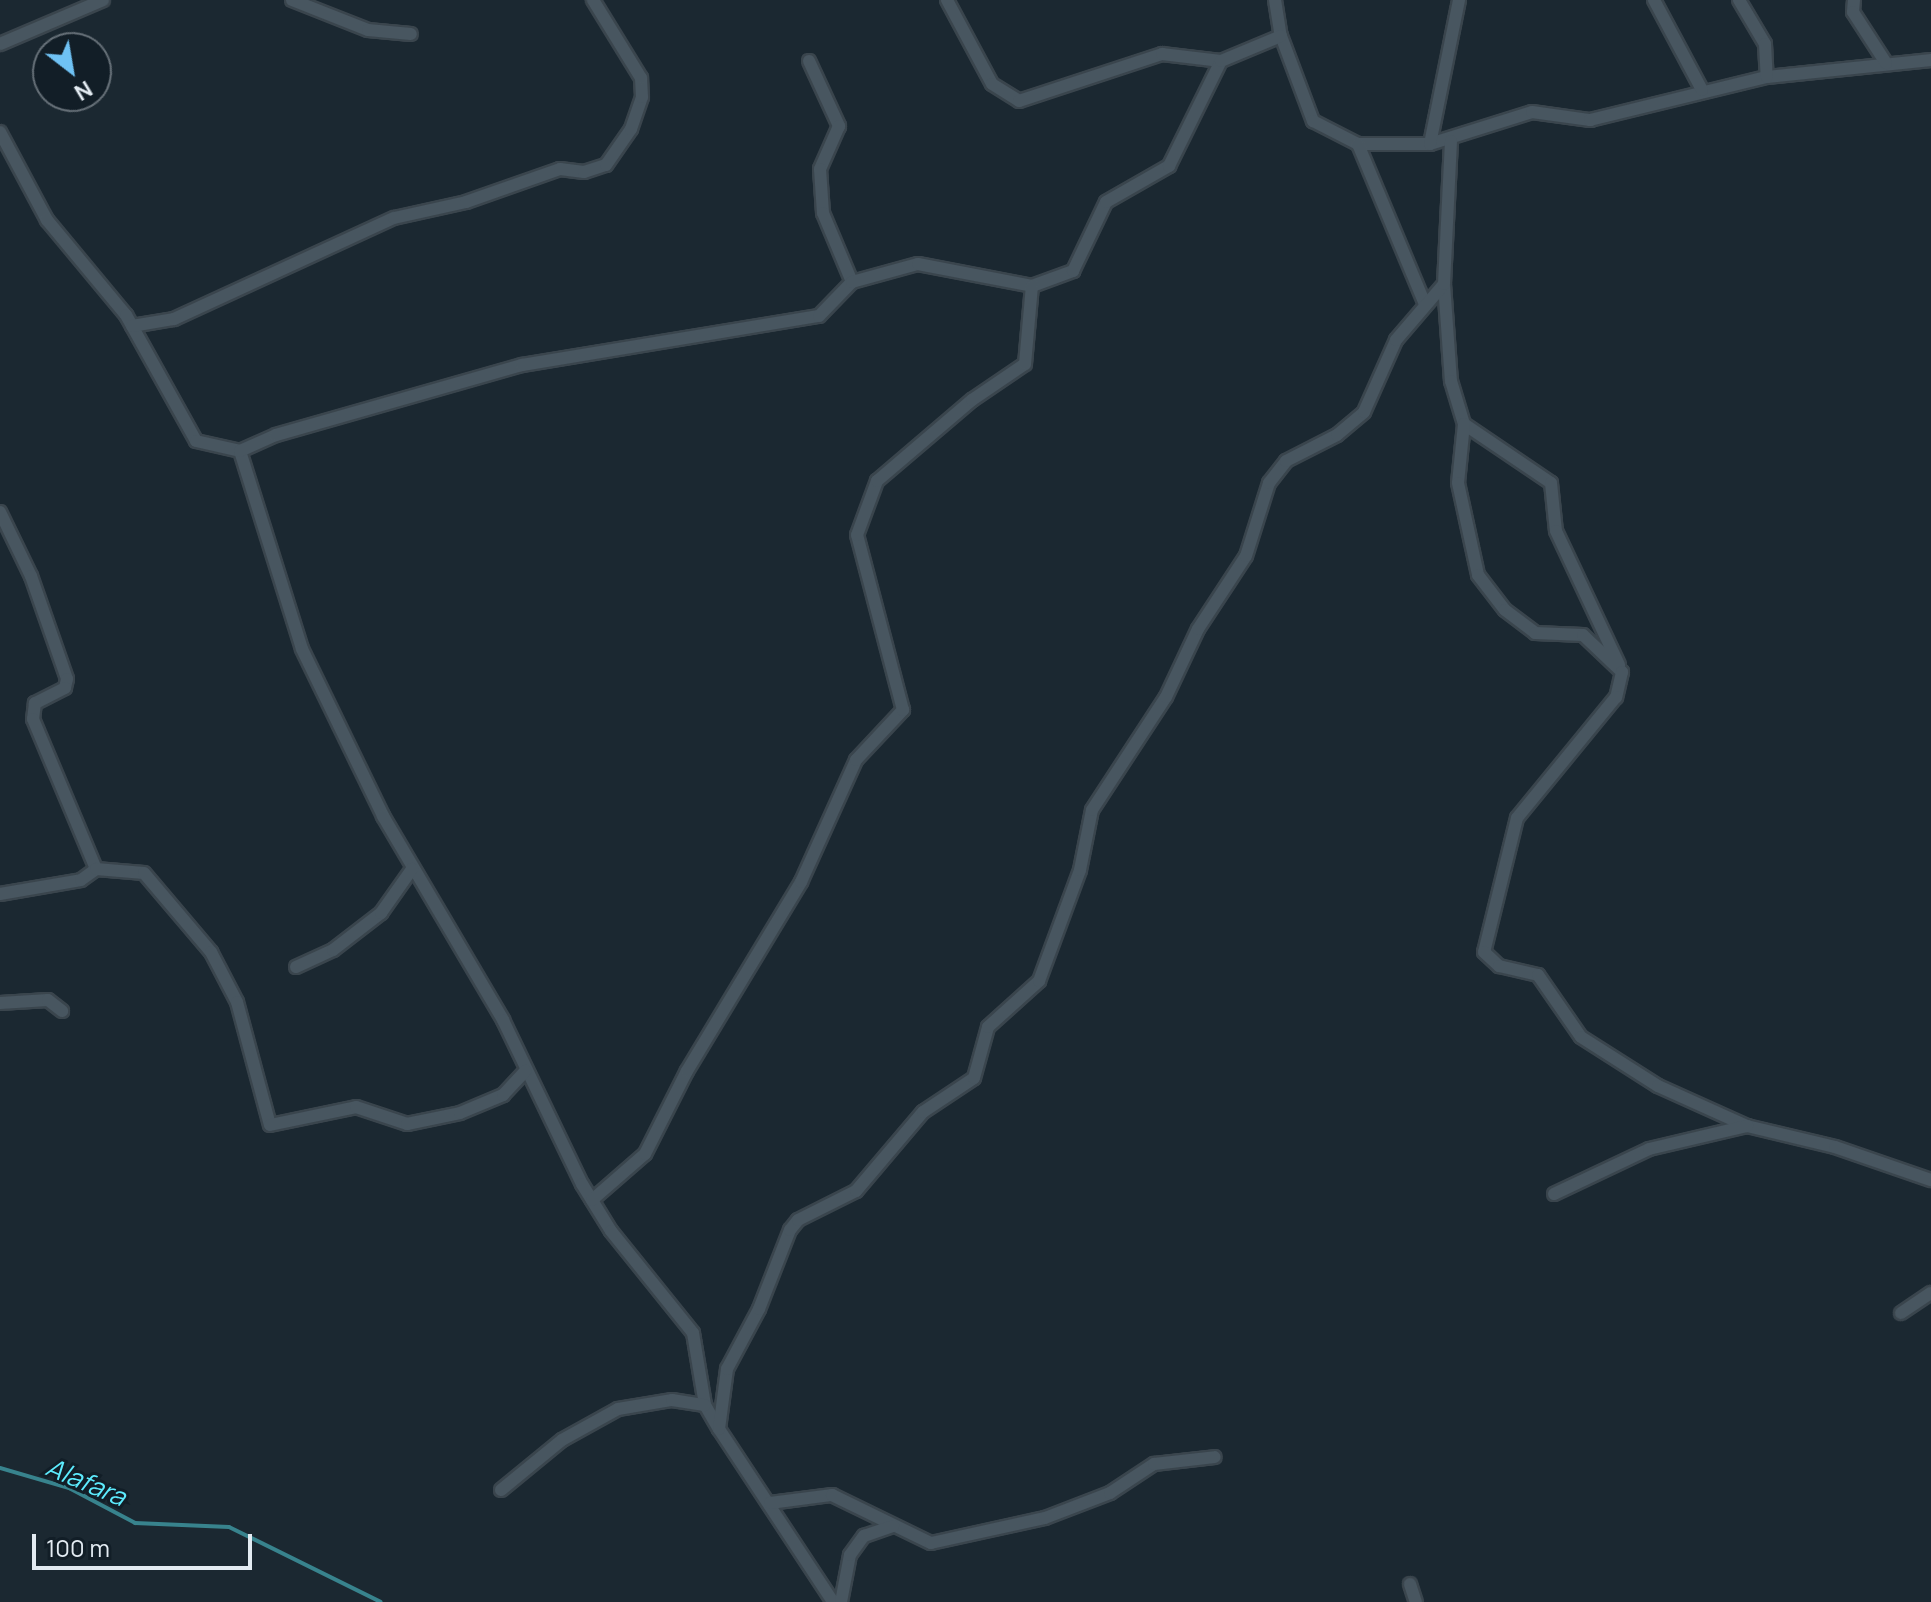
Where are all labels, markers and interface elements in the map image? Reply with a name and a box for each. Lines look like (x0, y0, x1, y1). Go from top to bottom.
north arrow (32, 32, 112, 112)
text: N (69, 74, 98, 108)
water label: Alafara (41, 1451, 131, 1513)
scale bar (36, 1518, 256, 1568)
text: 100 m (46, 1531, 110, 1564)

